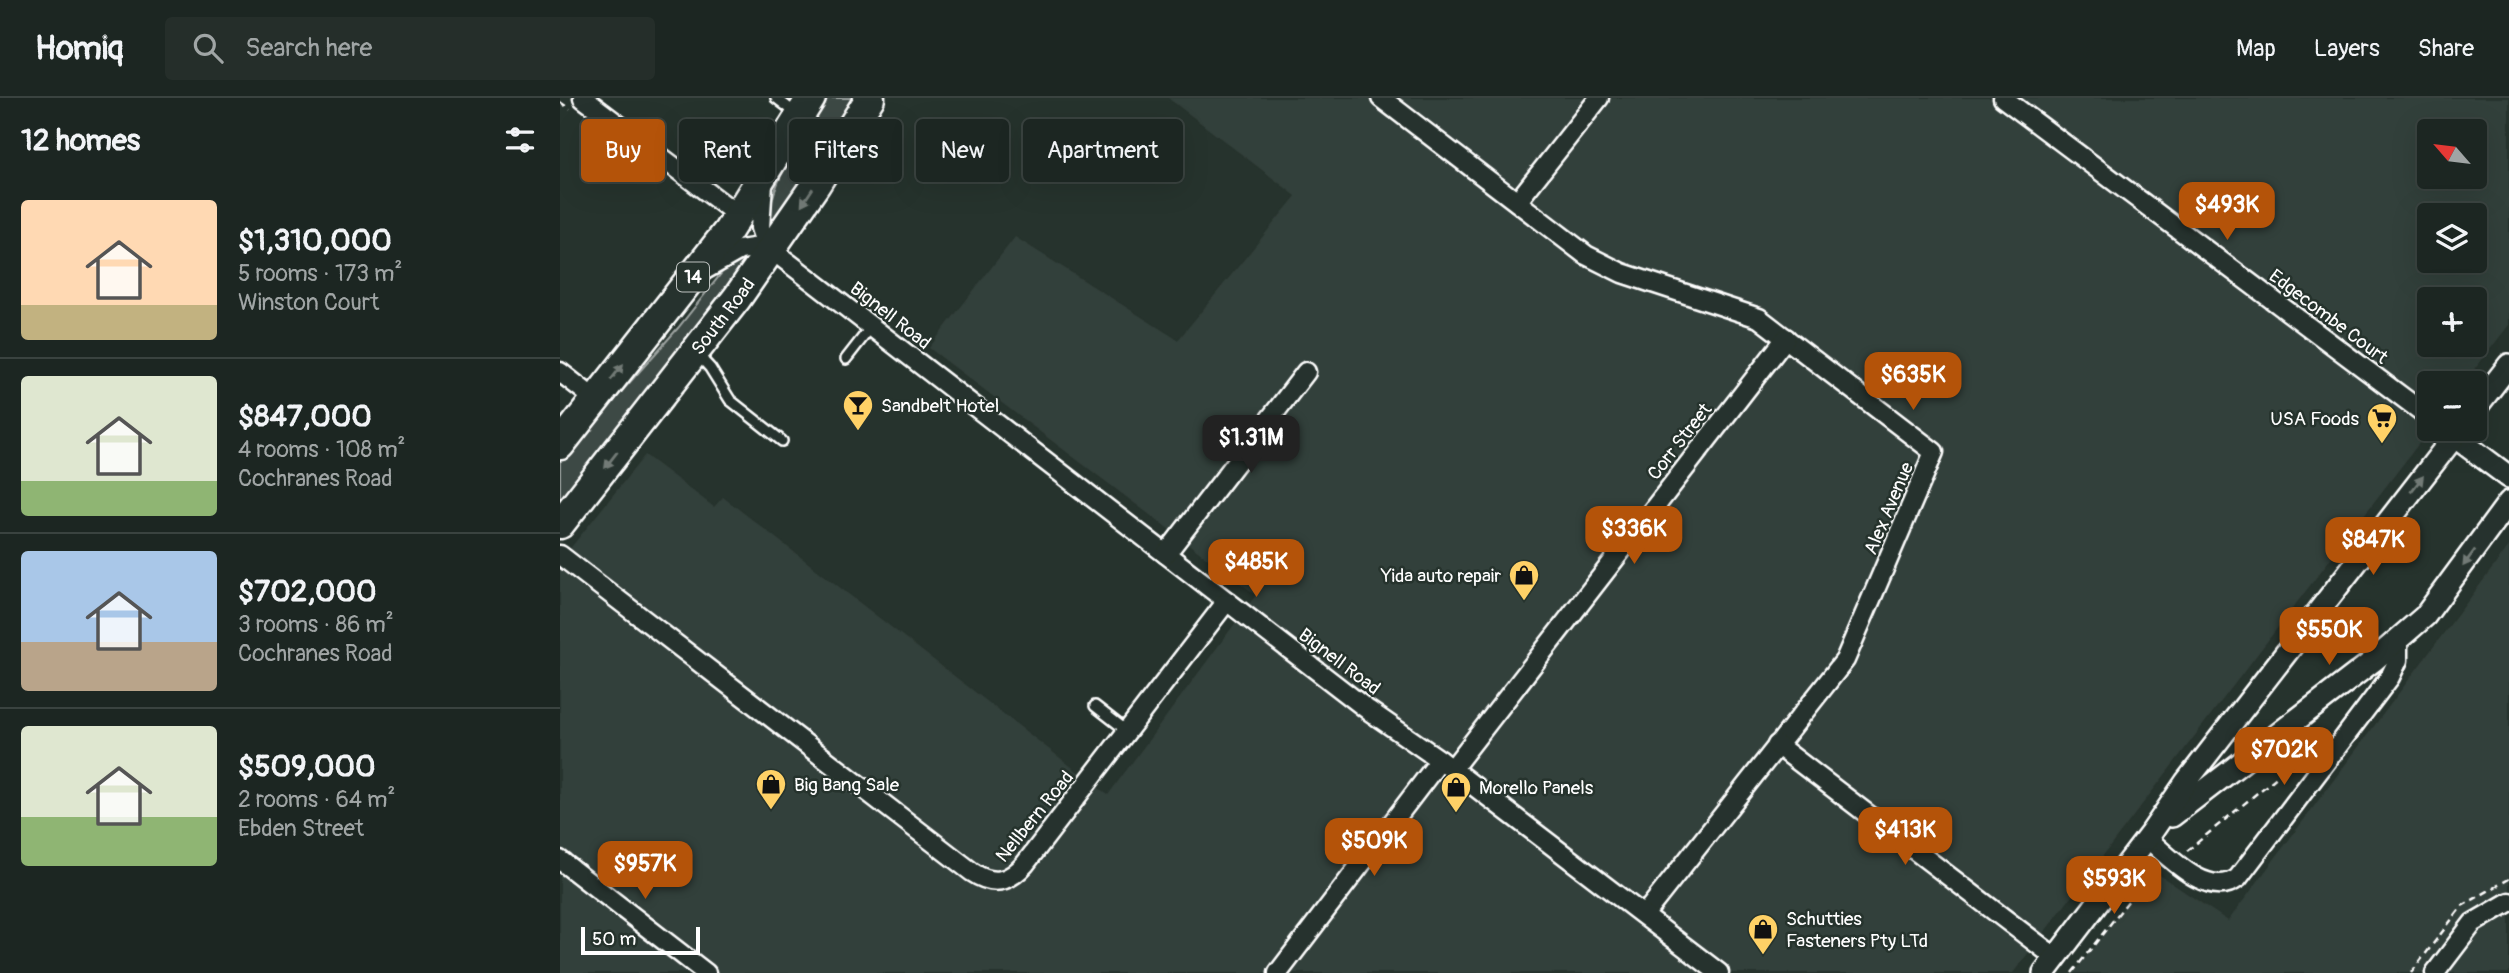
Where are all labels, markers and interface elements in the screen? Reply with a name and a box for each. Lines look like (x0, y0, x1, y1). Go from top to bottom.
search box (165, 17, 655, 80)
text: Homiq (35, 28, 123, 69)
icon: search (189, 29, 227, 67)
text: Search here (245, 32, 372, 64)
text: Map (2236, 34, 2276, 63)
text: Layers (2314, 34, 2380, 63)
text: Share (2418, 34, 2474, 63)
chip: Buy (581, 119, 665, 182)
chip: Rent (679, 119, 775, 182)
chip: Filters (789, 119, 902, 182)
chip: New (916, 119, 1009, 182)
chip: Apartment (1023, 119, 1183, 182)
north arrow (2417, 119, 2487, 189)
map controls (2417, 119, 2487, 441)
icon: filters (501, 121, 539, 159)
text: 12 homes (21, 122, 140, 159)
pin: $493K (2178, 183, 2276, 242)
one-way arrow (801, 187, 814, 207)
text: $493K (2195, 190, 2259, 219)
button: layers (2417, 203, 2487, 273)
text: $1,310,000 (238, 222, 392, 259)
icon: home (77, 228, 161, 312)
text: 5 rooms · 173 m² (238, 259, 402, 288)
road number: 14 (677, 262, 709, 292)
street label: Edgecombe Court (2264, 264, 2393, 370)
street label: South Road (686, 273, 760, 360)
street label: Bignell Road (845, 277, 936, 355)
button: + (2417, 287, 2487, 357)
text: Winston Court (238, 288, 379, 317)
pin: $635K (1864, 352, 1962, 412)
text: $635K (1880, 360, 1946, 389)
one-way arrow (610, 364, 625, 382)
button: − (2417, 371, 2487, 441)
bar icon: Sandbelt Hotel (841, 388, 875, 432)
place label: Sandbelt Hotel (881, 394, 999, 418)
text: $847,000 (238, 398, 372, 435)
street label: Corr Street (1642, 398, 1718, 485)
supermarket icon: USA Foods (2365, 401, 2399, 445)
icon: home (77, 404, 161, 488)
place label: USA Foods (2270, 407, 2360, 431)
pin: $1.31M (1194, 416, 1308, 475)
text: $1.31M (1219, 423, 1283, 452)
text: 4 rooms · 108 m² (238, 435, 405, 464)
one-way arrow (603, 450, 618, 468)
street label: Alex Avenue (1859, 458, 1919, 558)
text: Cochranes Road (238, 464, 393, 493)
one-way arrow (2410, 476, 2425, 494)
pin: $336K (1585, 506, 1683, 566)
text: $336K (1601, 514, 1667, 543)
pin: $847K (2324, 518, 2422, 577)
text: $847K (2341, 525, 2405, 554)
pin: $485K (1207, 540, 1305, 599)
text: $485K (1224, 547, 1288, 576)
one-way arrow (2462, 549, 2476, 567)
shop icon: Yida auto repair (1507, 558, 1541, 602)
place label: Yida auto repair (1380, 564, 1501, 588)
text: $702,000 (238, 573, 376, 610)
icon: home (77, 579, 161, 663)
pin: $550K (2280, 608, 2378, 667)
text: 3 rooms · 86 m² (238, 610, 394, 639)
text: $550K (2296, 615, 2362, 644)
street label: Bignell Road (1294, 623, 1385, 700)
text: Cochranes Road (238, 639, 393, 668)
pin: $702K (2235, 728, 2333, 787)
text: $702K (2250, 735, 2318, 764)
text: $509,000 (238, 748, 376, 785)
icon: home (77, 754, 161, 838)
street label: Nellbern Road (991, 766, 1079, 867)
shop icon: Big Bang Sale (754, 767, 788, 811)
shop icon: Morello Panels (1439, 770, 1473, 814)
place label: Big Bang Sale (794, 773, 900, 797)
place label: Morello Panels (1479, 776, 1594, 800)
text: 2 rooms · 64 m² (238, 785, 395, 814)
pin: $413K (1856, 808, 1954, 867)
text: Ebden Street (238, 814, 364, 843)
text: $413K (1874, 815, 1936, 844)
pin: $509K (1325, 818, 1423, 878)
text: $509K (1341, 826, 1407, 855)
pin: $957K (596, 842, 694, 901)
text: $957K (614, 849, 676, 878)
pin: $593K (2065, 856, 2163, 916)
text: $593K (2082, 864, 2146, 893)
place label: Schutties Fasteners Pty LTd (1786, 907, 1928, 953)
shop icon: Schutties Fasteners Pty LTd (1746, 912, 1780, 956)
scale bar (581, 924, 700, 956)
text: 50 m (592, 927, 636, 951)

